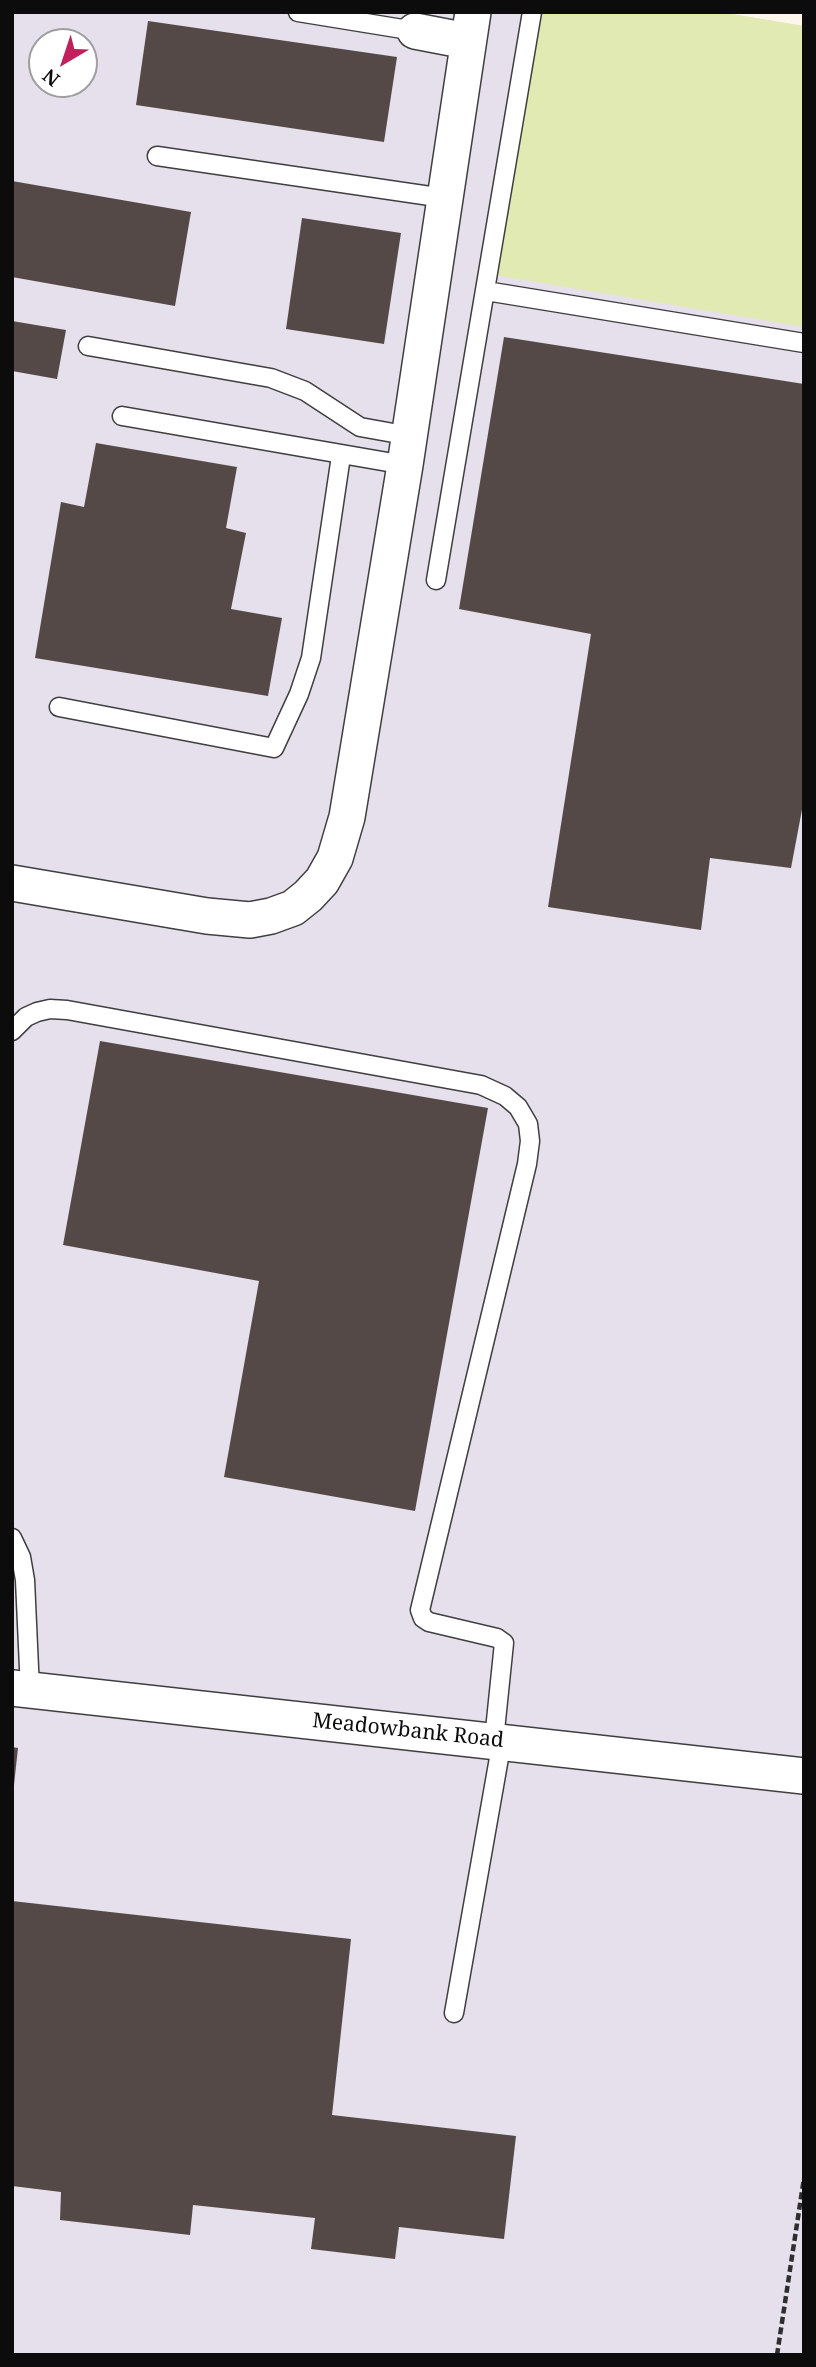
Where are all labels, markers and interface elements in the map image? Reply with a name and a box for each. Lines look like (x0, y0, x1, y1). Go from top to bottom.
north arrow (28, 28, 98, 98)
text: N (37, 63, 65, 93)
street label: Meadowbank Road (311, 1708, 505, 1754)

